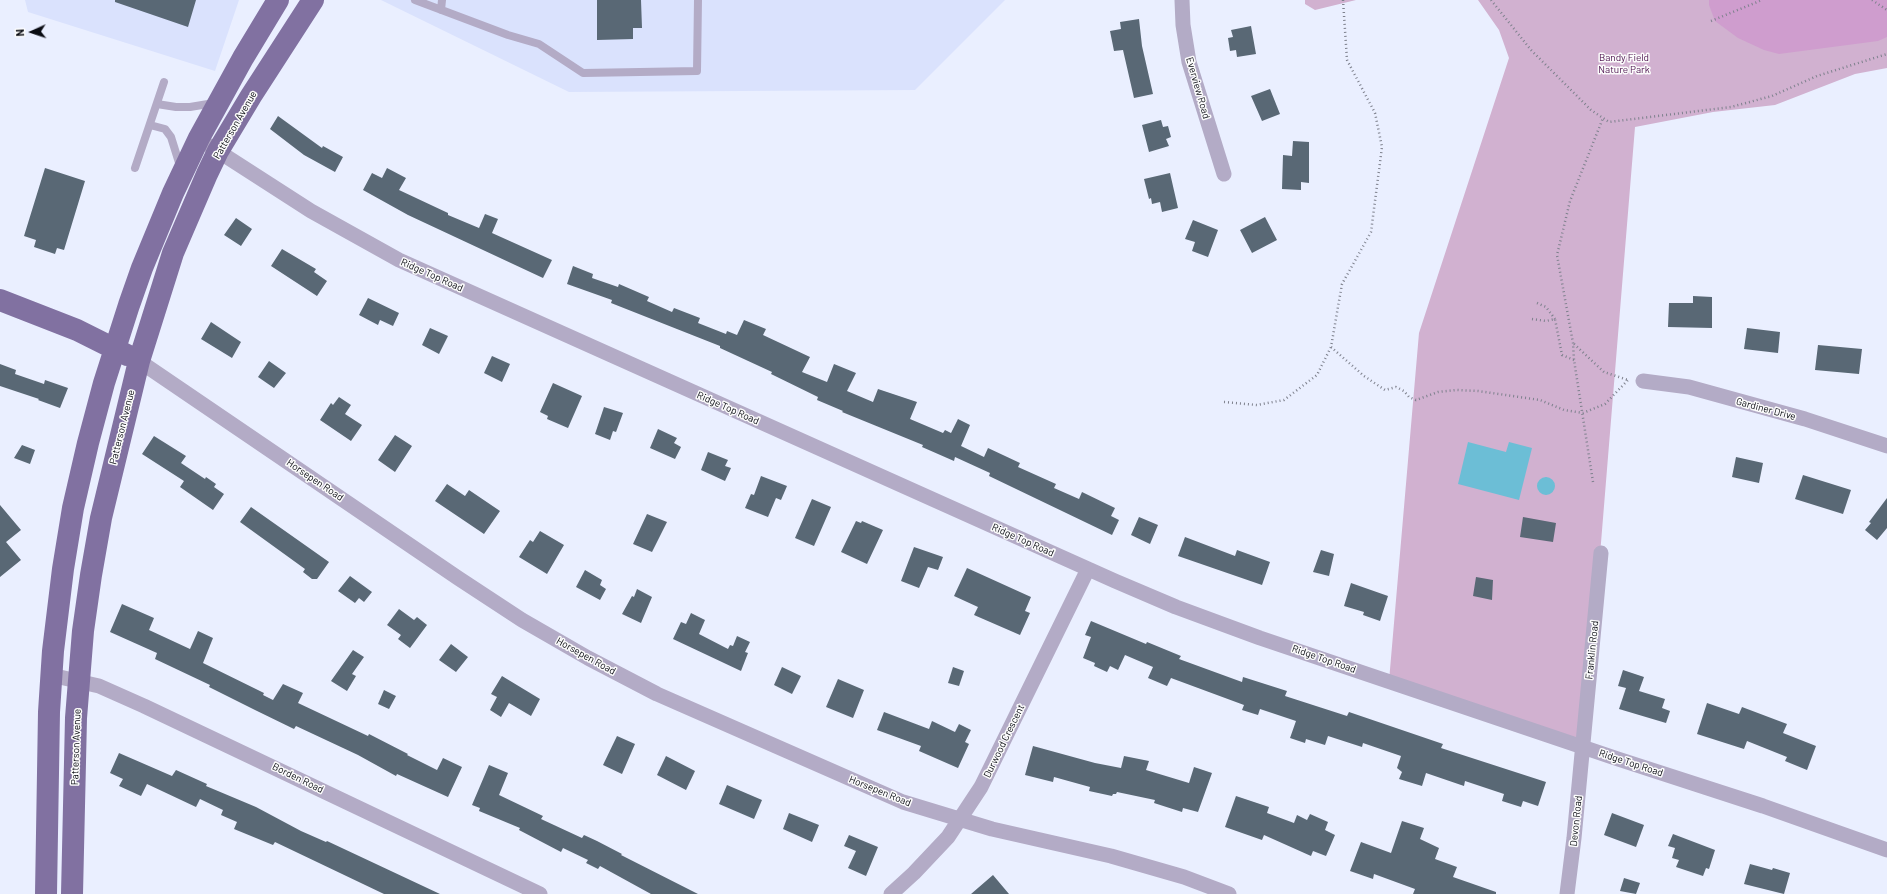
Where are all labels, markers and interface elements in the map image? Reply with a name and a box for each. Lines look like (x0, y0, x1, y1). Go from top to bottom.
north arrow (12, 12, 52, 52)
text: N (13, 29, 26, 37)
park label: Bandy Field Nature Park (1598, 52, 1650, 76)
street label: Everview Road (1183, 56, 1213, 120)
street label: Patterson Avenue (211, 89, 259, 161)
street label: Ridge Top Road (399, 256, 465, 294)
street label: Patterson Avenue (107, 388, 137, 466)
street label: Ridge Top Road (695, 389, 761, 427)
street label: Gardiner Drive (1735, 395, 1797, 423)
street label: Horsepen Road (284, 457, 346, 503)
street label: Ridge Top Road (990, 521, 1056, 559)
street label: Franklin Road (1583, 620, 1601, 680)
street label: Horsepen Road (554, 635, 618, 677)
street label: Ridge Top Road (1290, 642, 1358, 676)
street label: Durwood Crescent (981, 702, 1027, 780)
street label: Patterson Avenue (69, 709, 83, 785)
street label: Ridge Top Road (1597, 747, 1665, 779)
street label: Borden Road (270, 760, 326, 796)
street label: Horsepen Road (847, 773, 913, 809)
street label: Devon Road (1567, 795, 1585, 847)

